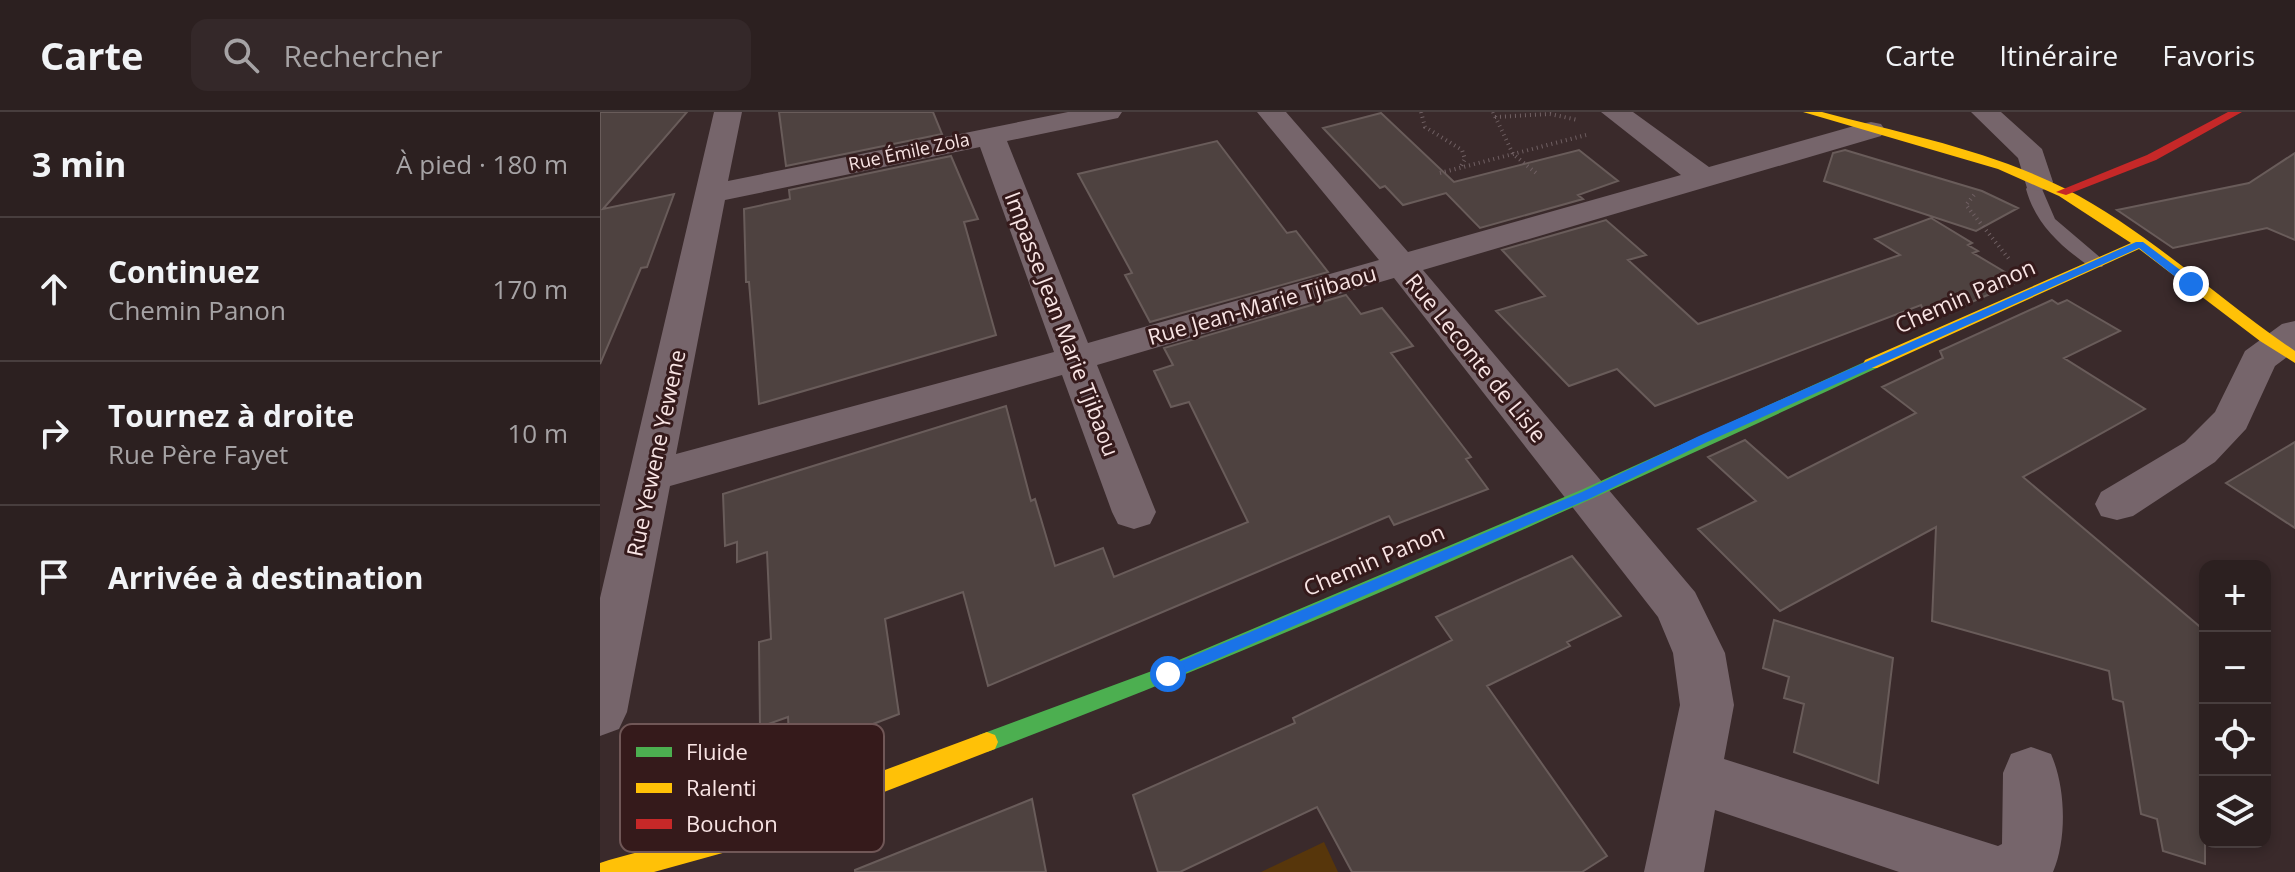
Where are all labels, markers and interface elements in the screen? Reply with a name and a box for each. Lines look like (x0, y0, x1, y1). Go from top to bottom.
search box (191, 19, 751, 91)
text: Carte (40, 29, 143, 81)
icon: search (219, 33, 263, 77)
text: Rechercher (283, 35, 443, 76)
text: Carte (1885, 36, 1955, 74)
text: Itinéraire (1999, 36, 2118, 74)
text: Favoris (2162, 36, 2255, 74)
street label: Rue Émile Zola (846, 126, 972, 176)
text: 3 min (32, 141, 126, 187)
text: À pied · 180 m (396, 146, 568, 182)
street label: Impasse Jean Marie Tjibaou (999, 187, 1127, 460)
text: Continuez (108, 251, 259, 292)
street label: Chemin Panon (1890, 251, 2039, 339)
street label: Rue Jean-Marie Tjibaou (1144, 257, 1380, 351)
route end (2173, 266, 2209, 302)
icon: ahead (32, 267, 76, 311)
street label: Rue Leconte de Lisle (1399, 267, 1554, 448)
text: 170 m (493, 271, 568, 307)
text: Chemin Panon (108, 292, 286, 328)
street label: Rue Yewene Yewene (618, 347, 692, 559)
text: Tournez à droite (108, 395, 354, 436)
icon: right (32, 411, 76, 455)
text: 10 m (507, 415, 568, 451)
text: Rue Père Fayet (108, 436, 288, 472)
street label: Chemin Panon (1298, 516, 1449, 602)
icon: arrive (32, 555, 76, 599)
text: Arrivée à destination (108, 557, 423, 598)
map controls (2199, 560, 2271, 848)
button: + (2199, 560, 2271, 632)
button: − (2199, 632, 2271, 704)
route start (1150, 656, 1186, 692)
button: locate (2199, 704, 2271, 776)
legend (620, 724, 884, 852)
text: Fluide (686, 736, 748, 766)
text: Ralenti (686, 772, 757, 802)
button: layers (2199, 776, 2271, 848)
text: Bouchon (686, 808, 778, 838)

